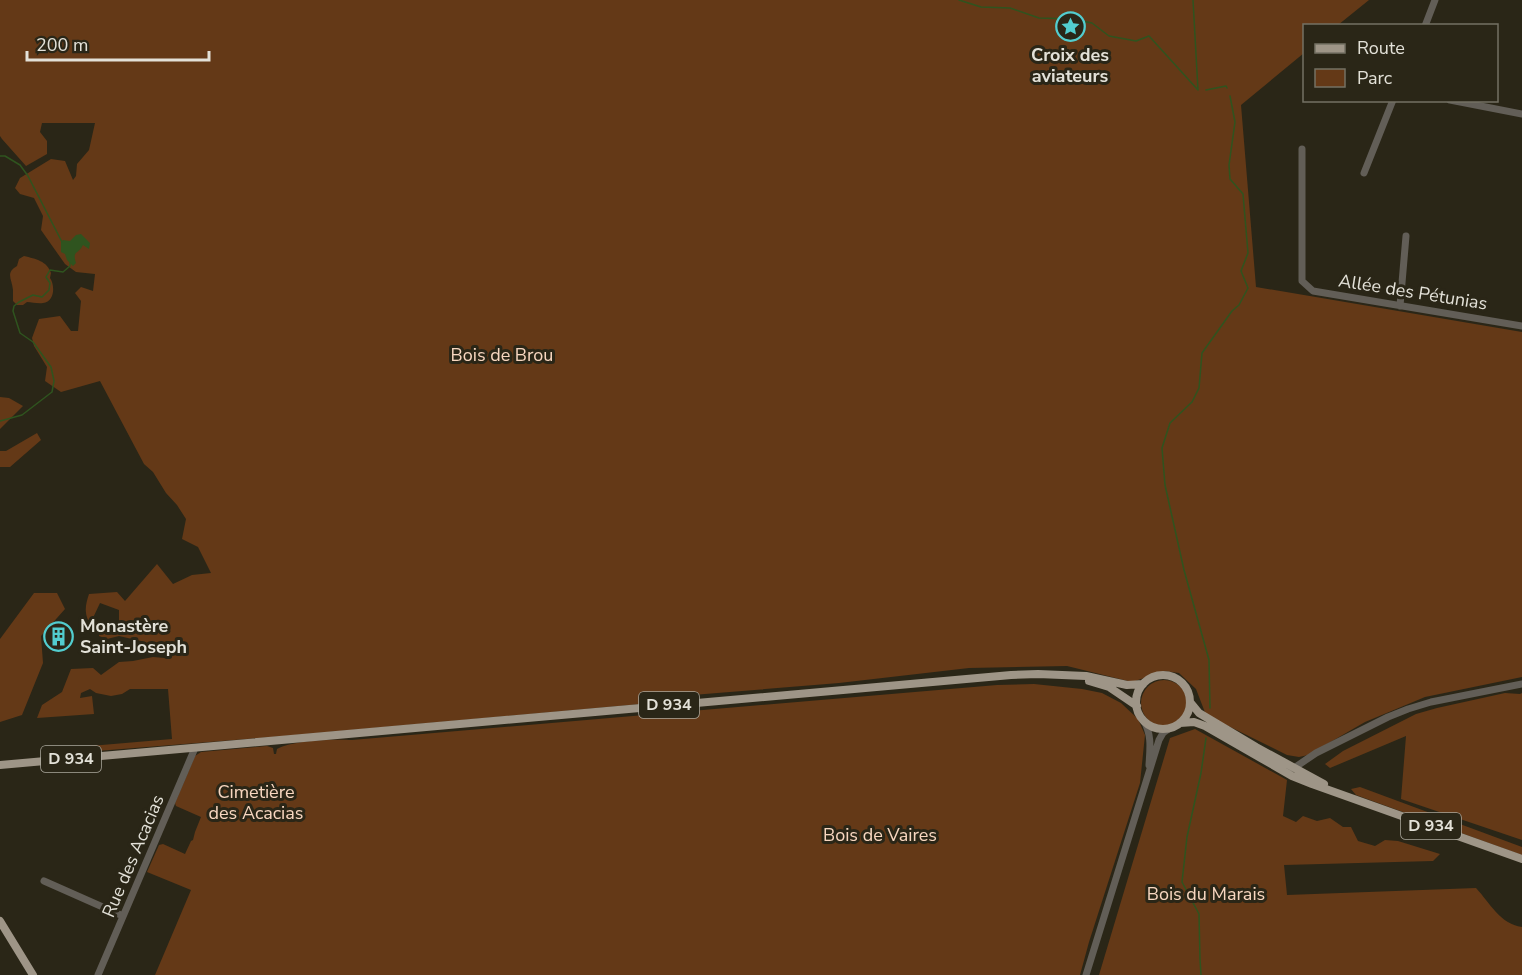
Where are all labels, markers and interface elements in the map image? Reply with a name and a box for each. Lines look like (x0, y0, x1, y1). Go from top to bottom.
place icon: Croix des aviateurs (1054, 10, 1086, 42)
scale bar (27, 24, 208, 62)
legend (1303, 24, 1498, 102)
text: 200 m (36, 33, 88, 57)
text: Route (1357, 36, 1405, 60)
place label: Croix des aviateurs (1031, 43, 1109, 88)
text: Parc (1357, 66, 1392, 90)
street label: Allée des Pétunias (1337, 268, 1489, 316)
park label: Bois de Brou (451, 343, 553, 367)
place label: Monastère Saint-Joseph (80, 614, 187, 659)
building icon: Monastère Saint-Joseph (43, 620, 75, 652)
road number: D 934 (639, 692, 699, 718)
road number: D 934 (41, 746, 101, 772)
park label: Cimetière des Acacias (209, 780, 303, 825)
street label: Rue des Acacias (96, 791, 170, 921)
road number: D 934 (1401, 813, 1461, 839)
park label: Bois de Vaires (823, 823, 937, 847)
park label: Bois du Marais (1147, 882, 1265, 906)

